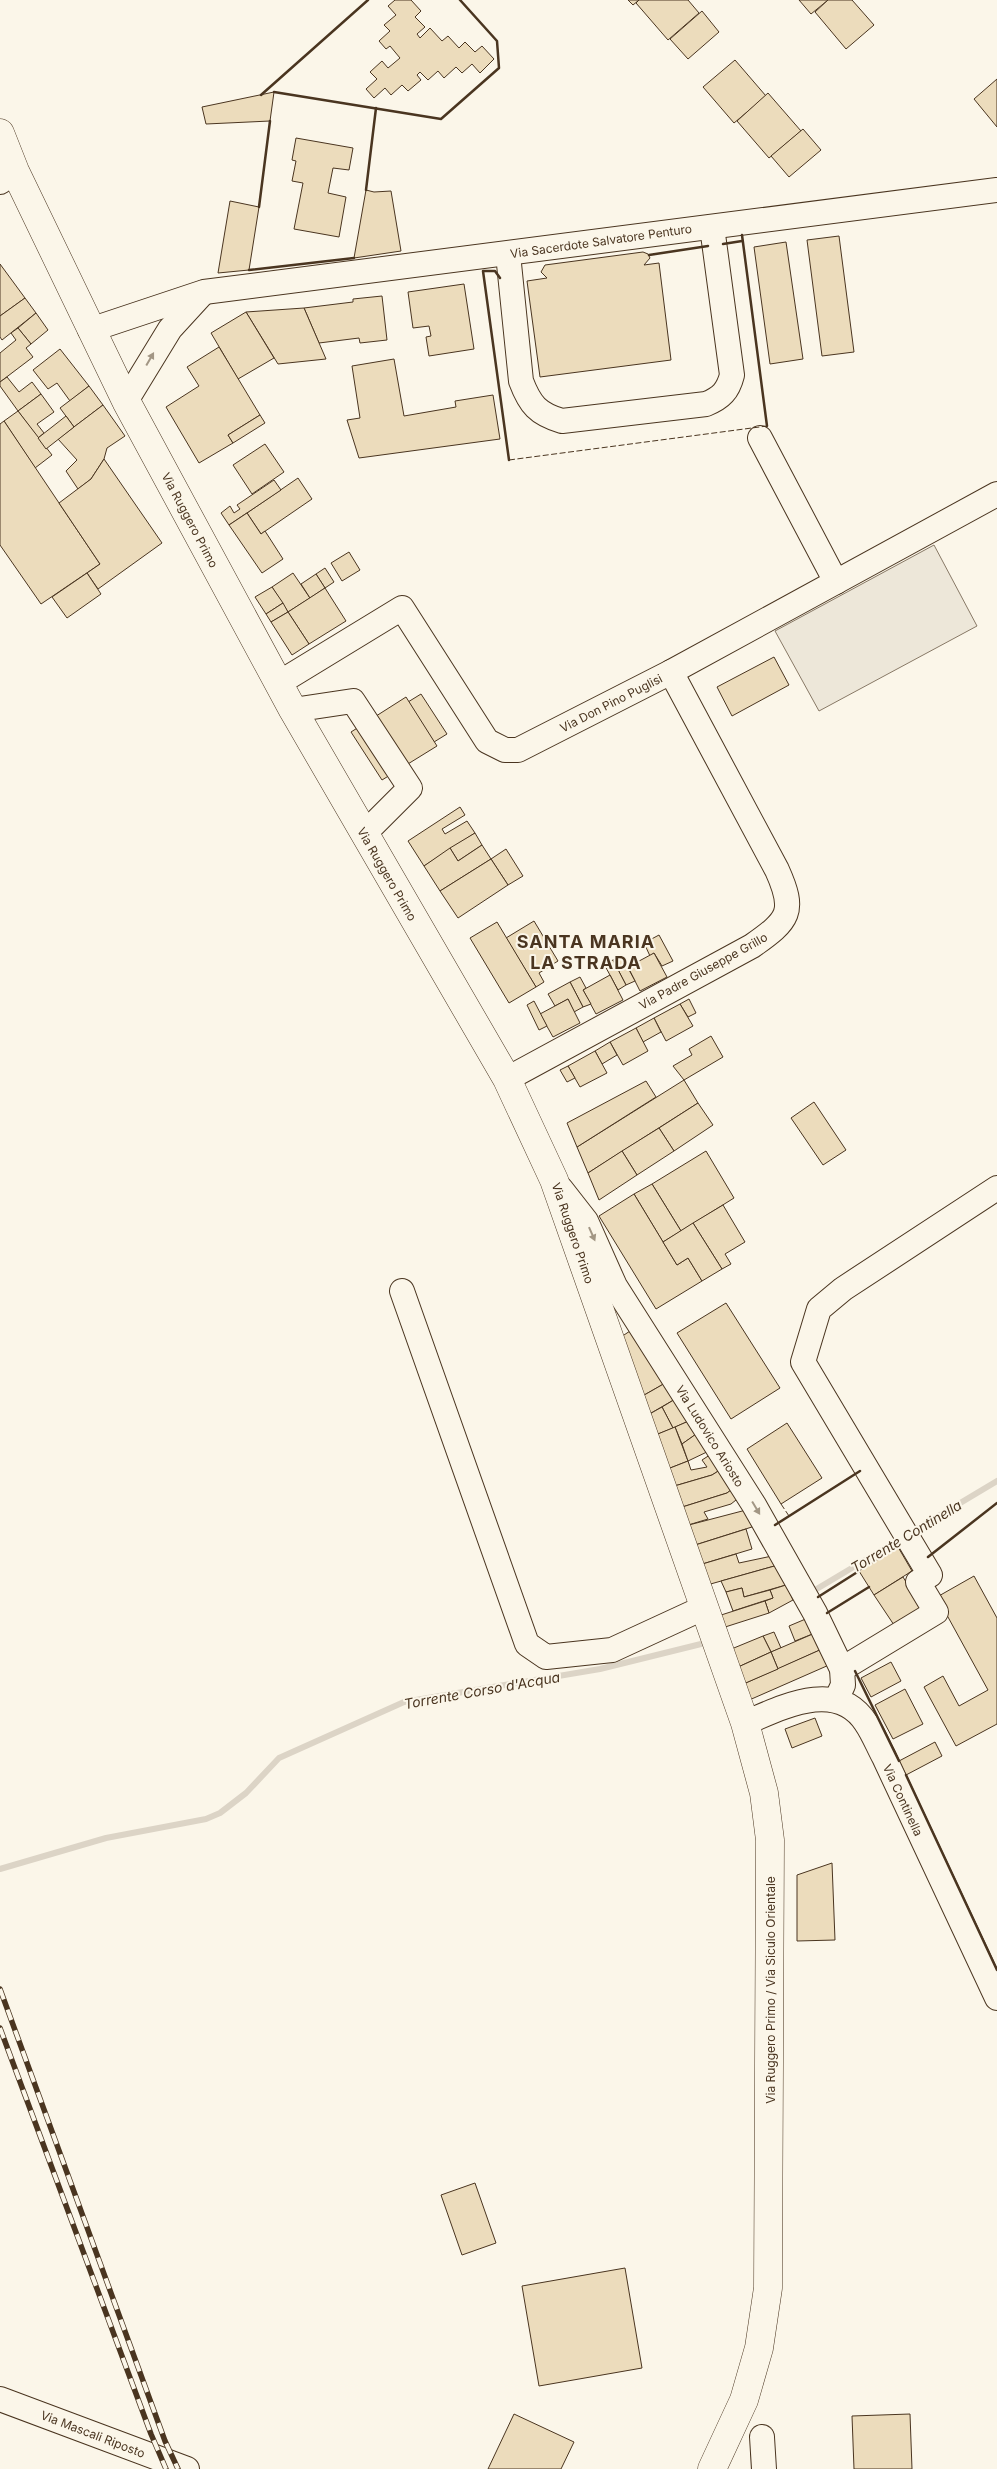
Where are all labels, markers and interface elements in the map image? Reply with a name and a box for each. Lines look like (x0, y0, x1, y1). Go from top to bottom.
street label: Via Sacerdote Salvatore Penturo (509, 221, 693, 261)
one-way arrow (146, 352, 155, 366)
street label: Via Ruggero Primo (159, 470, 221, 570)
street label: Via Don Pino Puglisi (557, 671, 665, 735)
street label: Via Ruggero Primo (354, 824, 420, 924)
street label: Via Padre Giuseppe Grillo (636, 929, 770, 1013)
district label: SANTA MARIA LA STRADA (517, 931, 655, 973)
street label: Via Ruggero Primo (549, 1181, 597, 1285)
one-way arrow (588, 1227, 596, 1241)
street label: Via Ludovico Ariosto (673, 1382, 747, 1490)
water label: Torrente Continella (847, 1496, 965, 1576)
one-way arrow (751, 1502, 760, 1515)
water label: Torrente Corso d'Acqua (403, 1668, 562, 1712)
street label: Via Continella (880, 1762, 926, 1838)
street label: Via Ruggero Primo / Via Siculo Orientale (763, 1876, 778, 2104)
street label: Via Mascali Riposto (39, 2407, 147, 2461)

